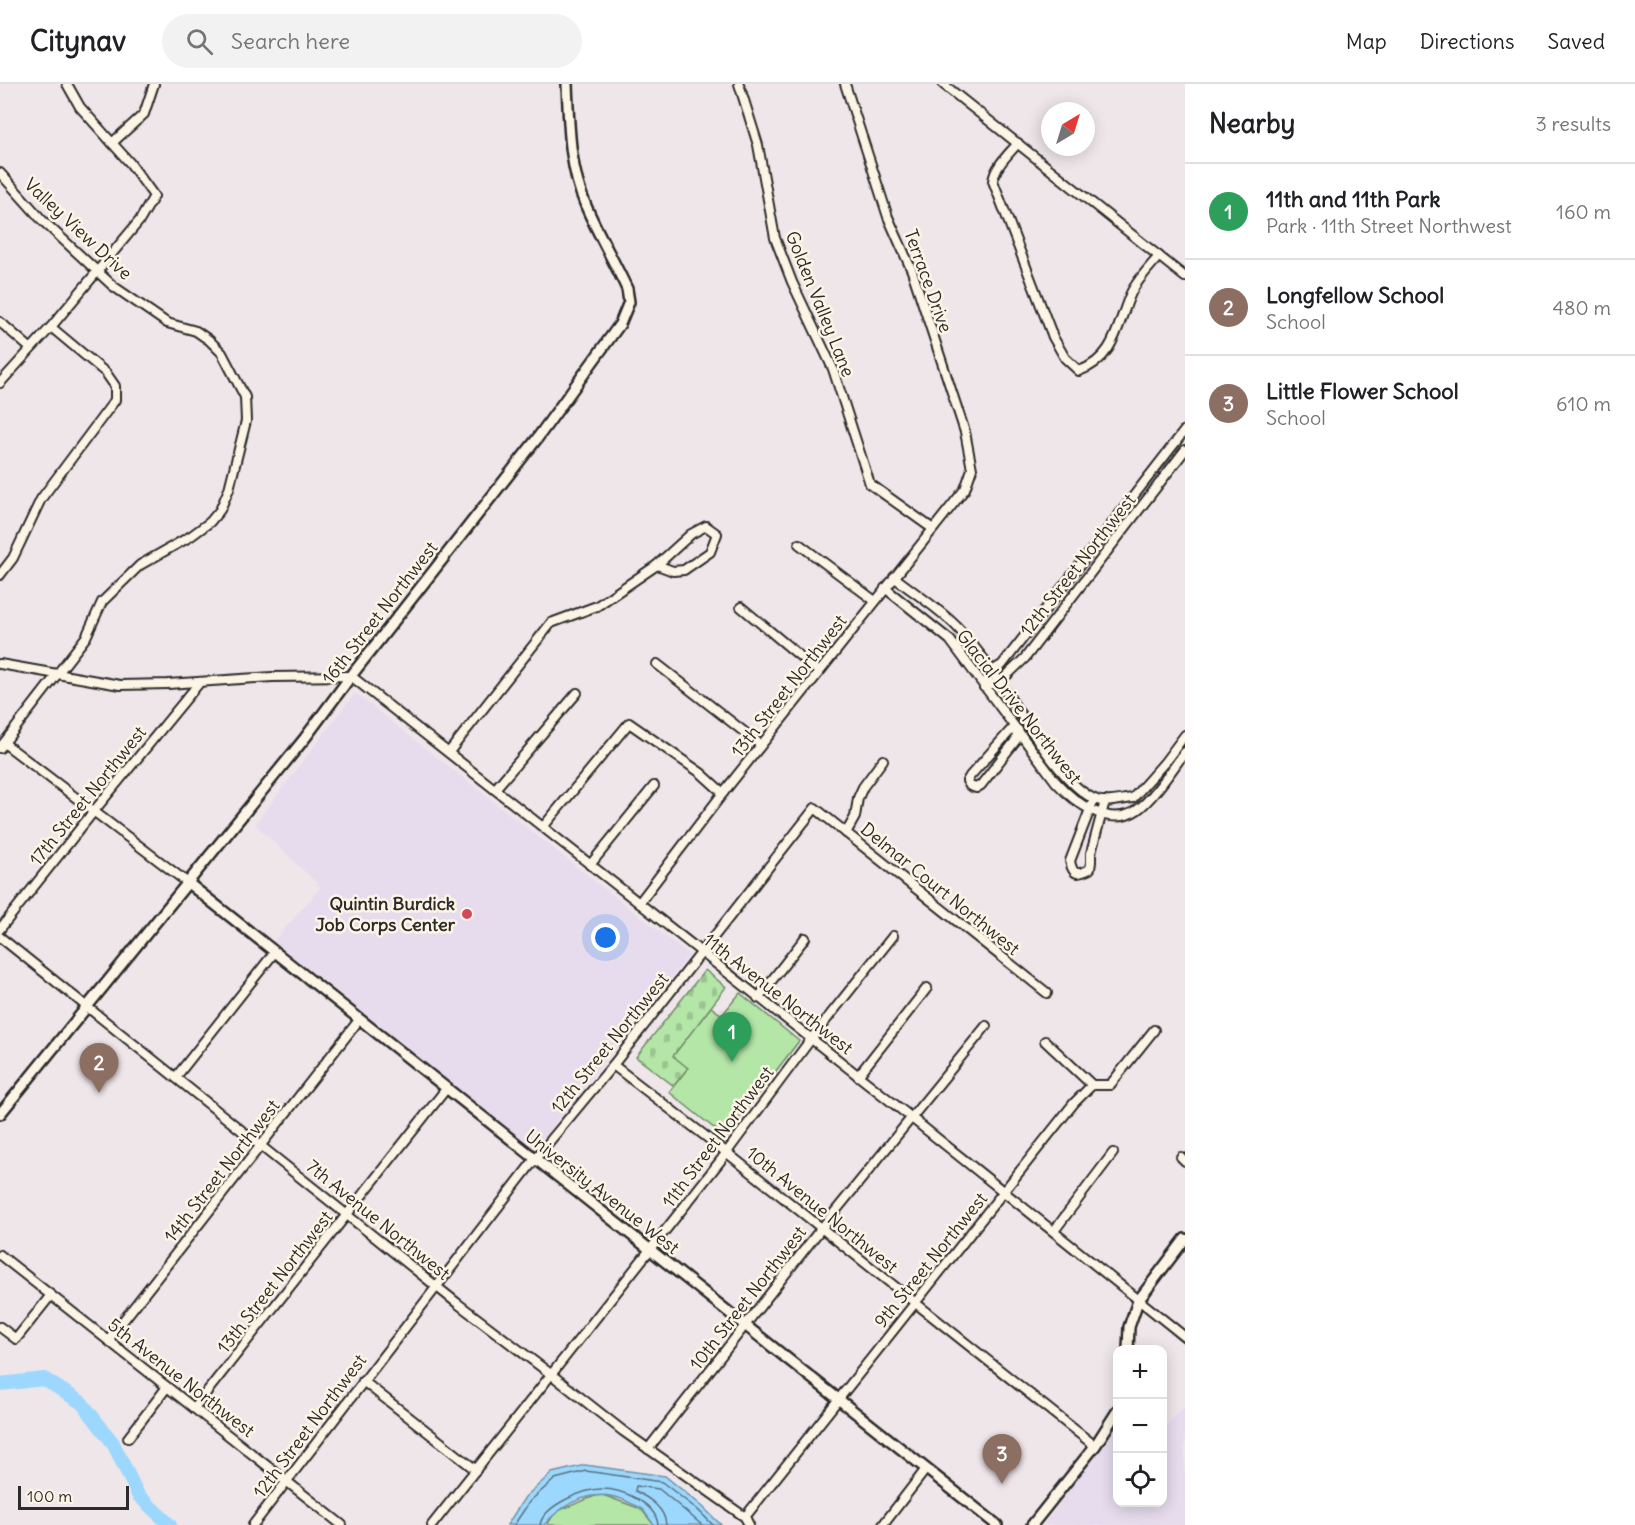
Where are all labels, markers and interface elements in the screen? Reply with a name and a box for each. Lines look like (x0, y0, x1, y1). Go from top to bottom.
search box (162, 14, 582, 68)
text: Citynav (30, 23, 126, 59)
icon: search (183, 25, 216, 58)
text: Search here (231, 27, 350, 55)
text: Map (1346, 28, 1387, 55)
text: Directions (1420, 28, 1514, 55)
text: Saved (1547, 28, 1605, 55)
north arrow (1041, 102, 1095, 156)
text: Nearby (1209, 107, 1295, 140)
text: 3 results (1535, 111, 1611, 136)
street label: Valley View Drive (20, 173, 137, 284)
text: 11th and 11th Park (1266, 185, 1441, 213)
text: 1 (1225, 199, 1232, 224)
text: 160 m (1556, 199, 1611, 224)
text: Park · 11th Street Northwest (1266, 213, 1512, 238)
street label: Terrace Drive (899, 226, 958, 335)
street label: Golden Valley Lane (781, 228, 860, 380)
text: Longfellow School (1266, 281, 1444, 309)
text: 2 (1223, 295, 1234, 320)
text: 480 m (1552, 295, 1611, 320)
text: School (1266, 309, 1326, 334)
text: Little Flower School (1266, 377, 1459, 405)
text: 3 (1223, 391, 1234, 416)
text: 610 m (1556, 391, 1611, 416)
text: School (1266, 405, 1326, 430)
street label: 12th Street Northwest (1015, 489, 1140, 640)
street label: 16th Street Northwest (317, 537, 442, 689)
street label: 13th Street Northwest (726, 610, 851, 762)
street label: Glacial Drive Northwest (952, 625, 1087, 789)
street label: 17th Street Northwest (24, 721, 151, 870)
street label: Delmar Court Northwest (856, 817, 1025, 960)
place label: Quintin Burdick Job Corps Center (315, 892, 456, 936)
marker: Quintin Burdick Job Corps Center (460, 907, 474, 921)
your location (591, 923, 620, 952)
street label: 11th Avenue Northwest (699, 929, 857, 1059)
street label: 12th Street Northwest (546, 968, 673, 1118)
pin: 1 (712, 1012, 752, 1062)
pin: 2 (80, 1044, 118, 1093)
street label: 11th Street Northwest (657, 1061, 778, 1212)
street label: 14th Street Northwest (159, 1095, 284, 1247)
street label: University Avenue West (521, 1124, 684, 1259)
street label: 10th Avenue Northwest (742, 1141, 903, 1278)
street label: 7th Avenue Northwest (302, 1155, 455, 1285)
street label: 9th Street Northwest (869, 1187, 992, 1332)
street label: 13th Street Northwest (212, 1206, 337, 1358)
street label: 10th Street Northwest (684, 1221, 811, 1374)
street label: 5th Avenue Northwest (103, 1313, 259, 1442)
map controls (1113, 1345, 1167, 1507)
button: + (1113, 1345, 1167, 1399)
street label: 12th Street Northwest (248, 1349, 371, 1502)
button: − (1113, 1399, 1167, 1453)
pin: 3 (982, 1434, 1022, 1484)
button: locate (1113, 1453, 1167, 1507)
scale bar (18, 1483, 129, 1510)
text: 100 m (27, 1486, 72, 1506)

